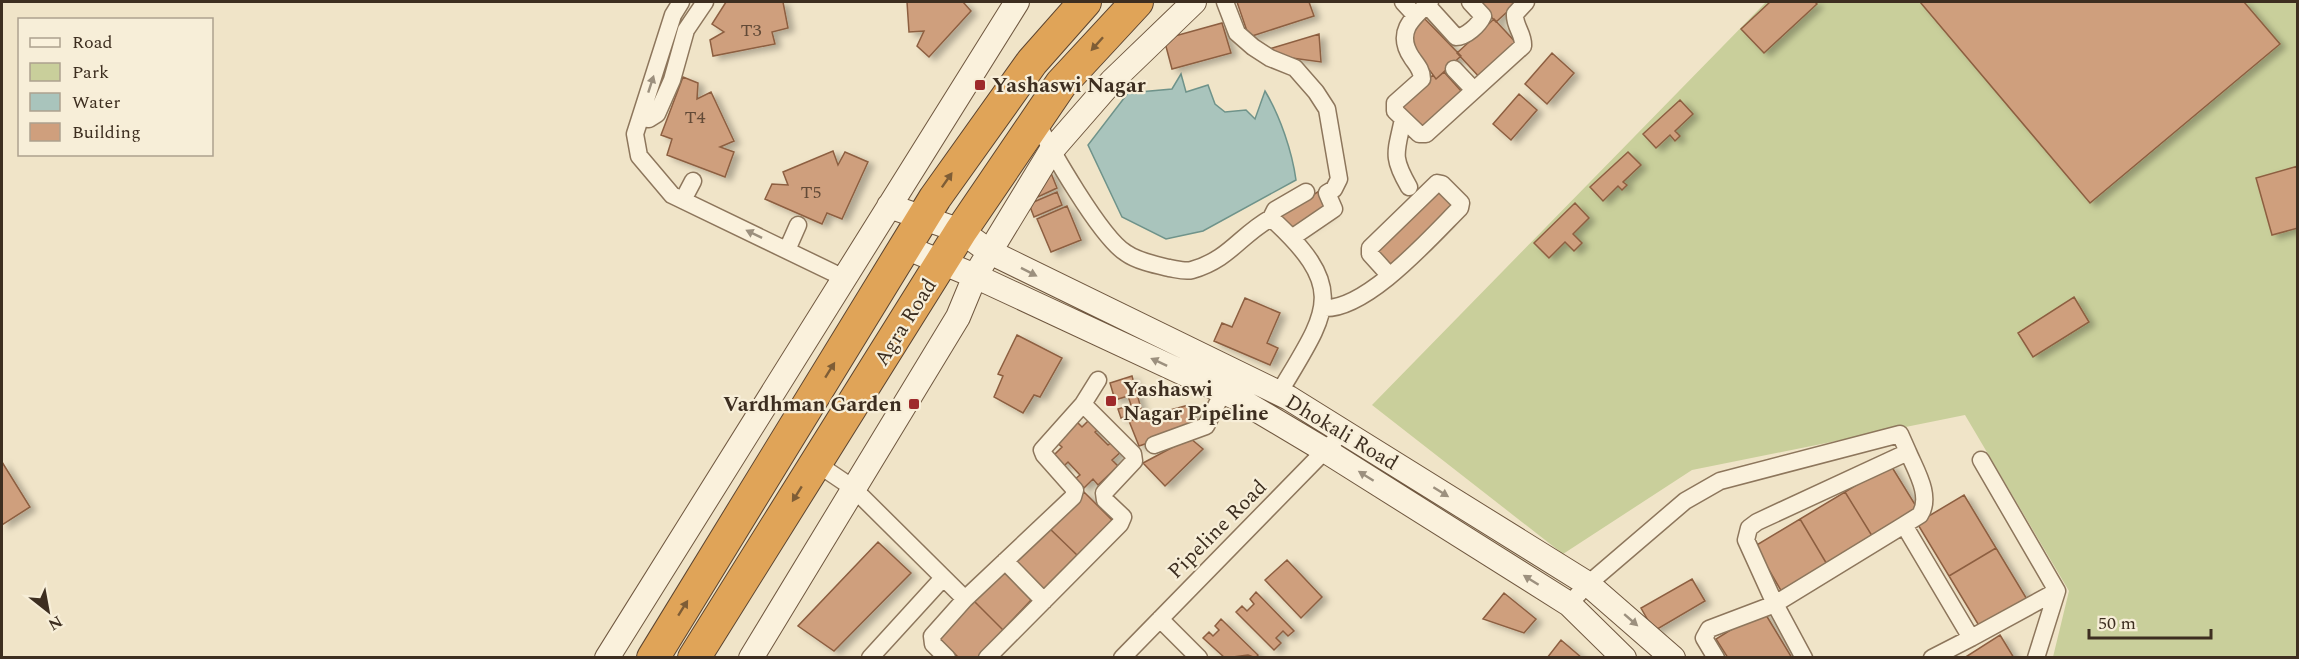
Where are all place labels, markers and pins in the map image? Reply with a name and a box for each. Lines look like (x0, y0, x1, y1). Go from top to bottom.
place label: Yashaswi Nagar (992, 70, 1146, 102)
marker: Yashaswi Nagar (973, 78, 987, 92)
place label: Yashaswi Nagar Pipeline (1123, 374, 1269, 430)
place label: Vardhman Garden (723, 389, 902, 421)
marker: Yashaswi Nagar Pipeline (1104, 394, 1118, 408)
marker: Vardhman Garden (907, 397, 921, 411)

